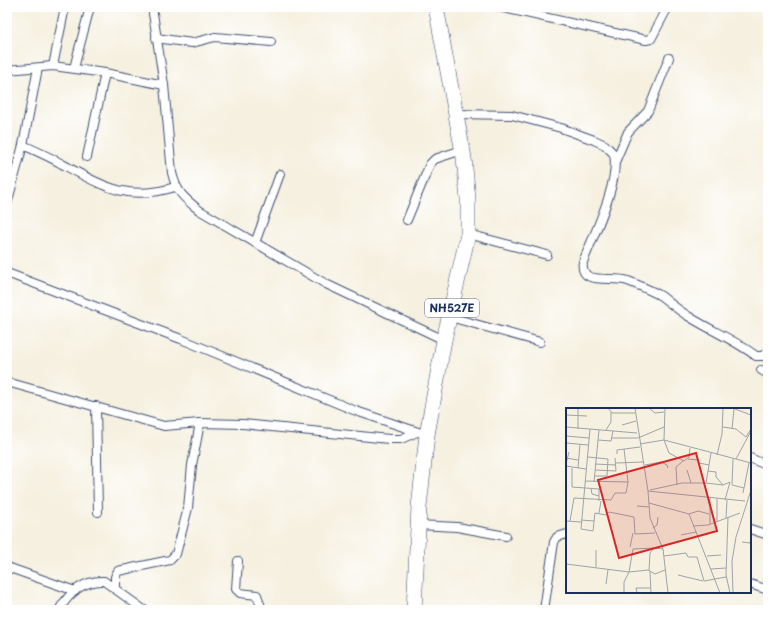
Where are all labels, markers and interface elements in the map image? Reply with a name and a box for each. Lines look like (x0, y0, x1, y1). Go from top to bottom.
road number: NH527E (425, 299, 479, 317)
inset map (566, 408, 751, 593)

